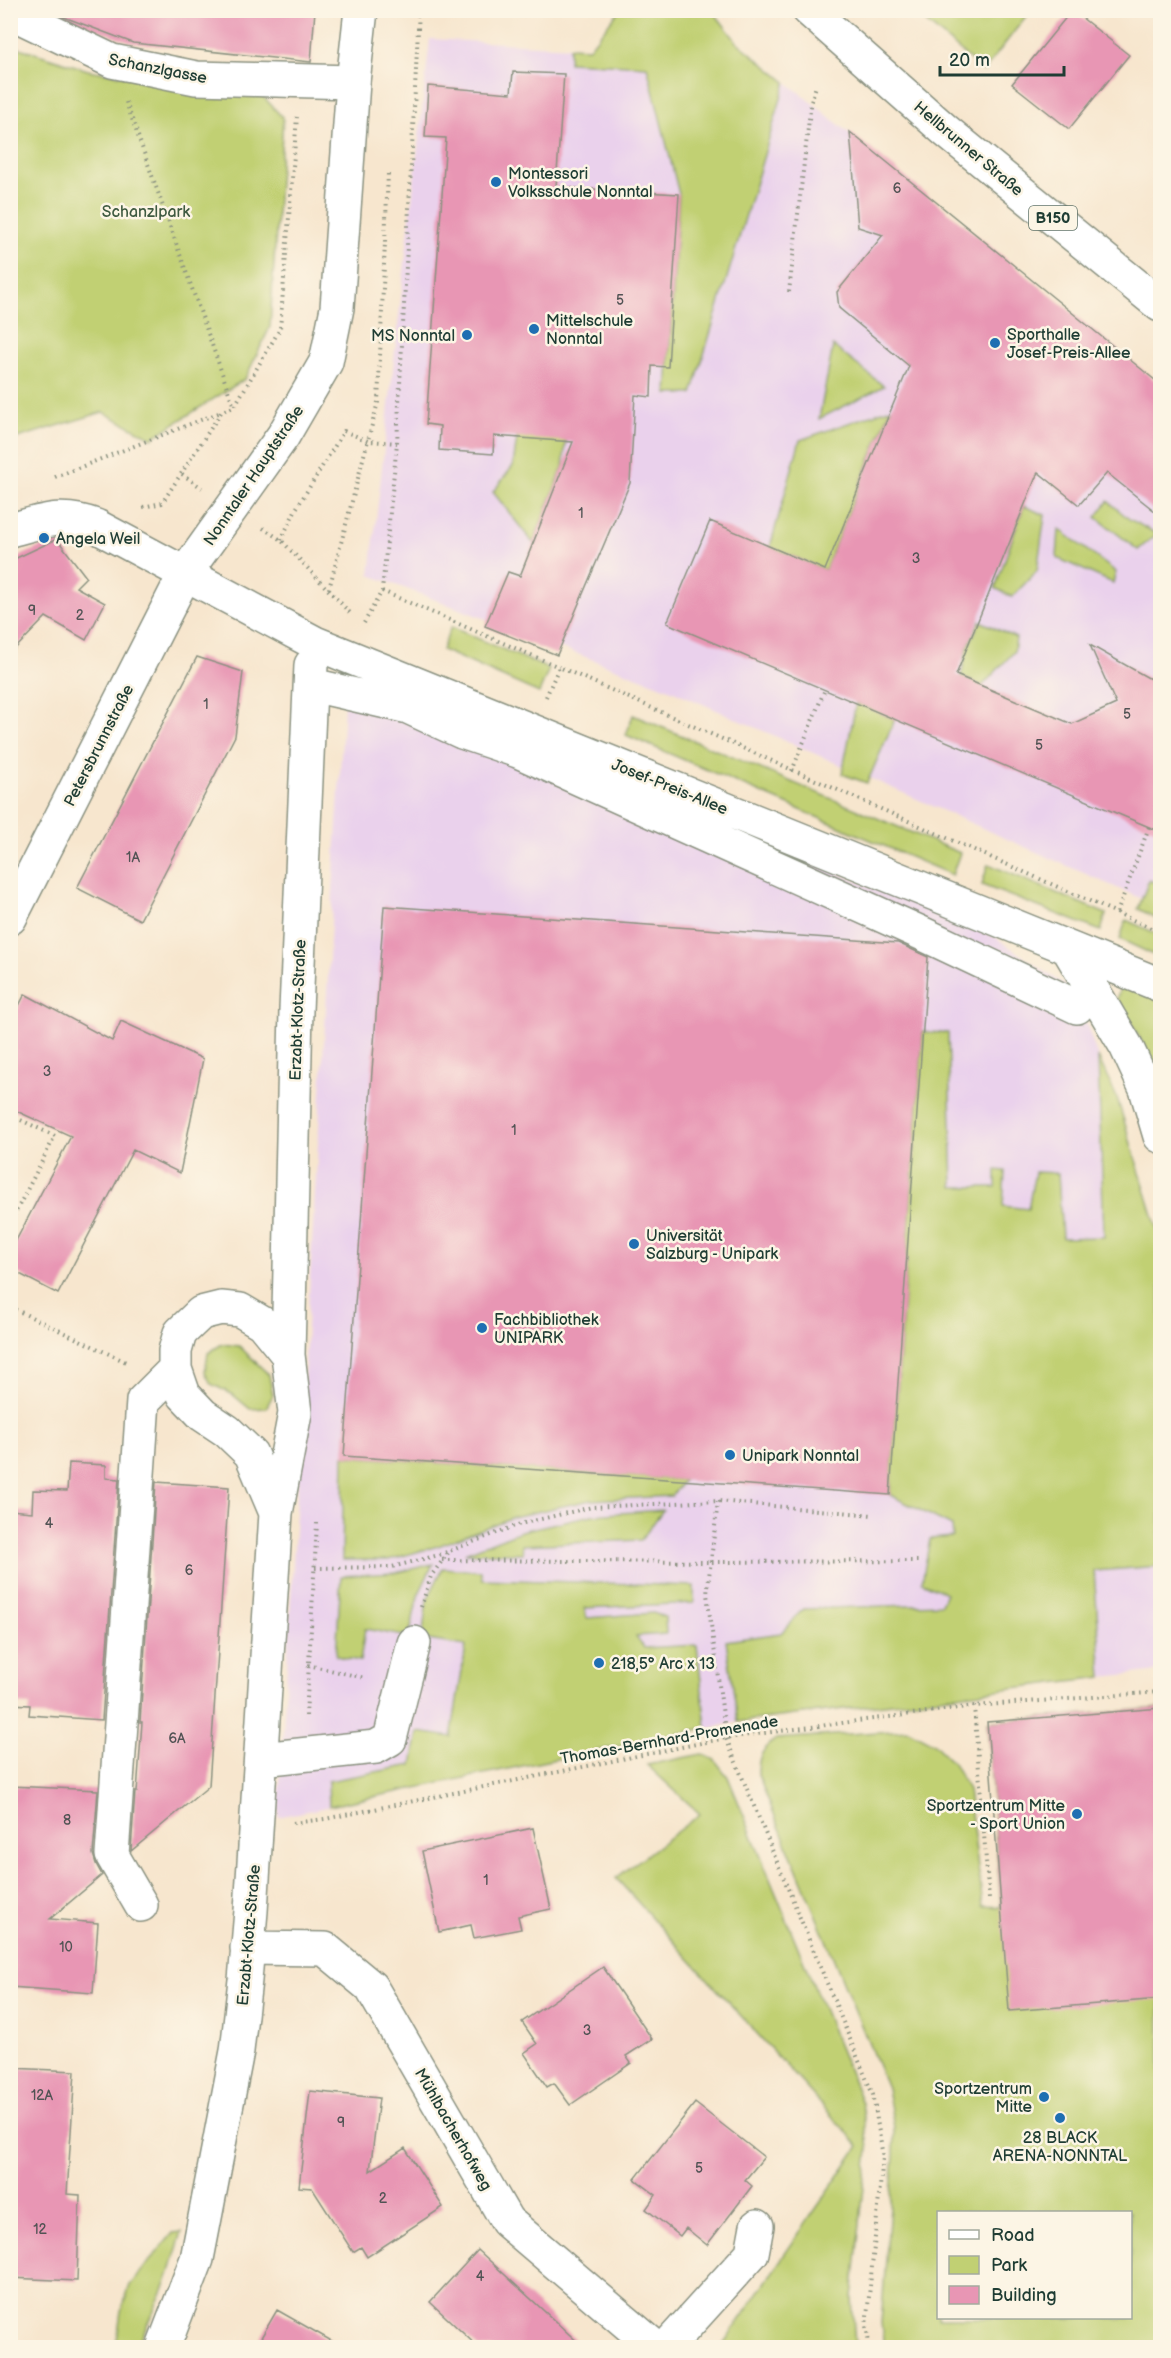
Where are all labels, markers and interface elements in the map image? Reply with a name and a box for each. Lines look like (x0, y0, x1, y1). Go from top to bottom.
scale bar (940, 39, 1064, 77)
text: 20 m (949, 50, 990, 71)
street label: Schanzlgasse (107, 51, 209, 88)
street label: Hellbrunner Straße (910, 98, 1027, 201)
place label: Montessori Volksschule Nonntal (508, 165, 653, 202)
marker: Montessori Volksschule Nonntal (489, 175, 503, 189)
house number: 6 (893, 180, 902, 197)
park label: Schanzlpark (102, 203, 190, 222)
road number: B150 (1029, 206, 1077, 230)
house number: 5 (616, 292, 624, 309)
place label: Mittelschule Nonntal (546, 312, 634, 349)
marker: Mittelschule Nonntal (527, 322, 541, 336)
place label: Sporthalle Josef-Preis-Allee (1007, 326, 1131, 363)
place label: MS Nonntal (371, 327, 455, 346)
marker: MS Nonntal (460, 328, 474, 342)
marker: Sporthalle Josef-Preis-Allee (988, 336, 1002, 350)
street label: Nonntaler Hauptstraße (200, 402, 309, 550)
house number: 1 (578, 505, 584, 522)
place label: Angela Weil (56, 530, 140, 549)
marker: Angela Weil (37, 531, 51, 545)
house number: 3 (912, 550, 920, 567)
house number: 9 (28, 602, 36, 619)
house number: 2 (76, 607, 85, 624)
street label: Petersbrunnstraße (60, 681, 138, 810)
house number: 1 (203, 696, 209, 713)
house number: 5 (1123, 706, 1131, 723)
house number: 5 (1035, 737, 1043, 754)
street label: Josef-Preis-Allee (609, 755, 731, 820)
house number: 1A (126, 849, 140, 866)
street label: Erzabt-Klotz-Straße (287, 939, 310, 1081)
house number: 3 (43, 1063, 51, 1080)
house number: 1 (511, 1122, 517, 1139)
place label: Universität Salzburg - Unipark (646, 1227, 778, 1264)
marker: Universität Salzburg - Unipark (627, 1237, 641, 1251)
place label: Fachbibliothek UNIPARK (494, 1311, 599, 1348)
marker: Fachbibliothek UNIPARK (475, 1321, 489, 1335)
place label: Unipark Nonntal (742, 1447, 859, 1466)
marker: Unipark Nonntal (723, 1448, 737, 1462)
house number: 4 (45, 1515, 54, 1532)
house number: 6 (185, 1562, 194, 1579)
place label: 218,5° Arc x 13 (611, 1655, 715, 1674)
marker: 218,5° Arc x 13 (592, 1656, 606, 1670)
street label: Thomas-Bernhard-Promenade (559, 1712, 780, 1769)
house number: 6A (168, 1730, 186, 1747)
place label: Sportzentrum Mitte - Sport Union (927, 1797, 1066, 1834)
marker: Sportzentrum Mitte - Sport Union (1070, 1807, 1084, 1821)
house number: 8 (63, 1812, 71, 1829)
street label: Erzabt-Klotz-Straße (234, 1863, 265, 2006)
house number: 1 (483, 1872, 489, 1889)
house number: 10 (59, 1939, 73, 1956)
house number: 3 (583, 2022, 591, 2039)
street label: Mühlbacherhofweg (410, 2065, 495, 2194)
place label: Sportzentrum Mitte (934, 2080, 1033, 2117)
house number: 12A (31, 2087, 54, 2104)
marker: Sportzentrum Mitte (1037, 2090, 1051, 2104)
marker: 28 BLACK ARENA-NONNTAL (1053, 2111, 1067, 2125)
house number: 9 (337, 2114, 345, 2131)
place label: 28 BLACK ARENA-NONNTAL (993, 2129, 1128, 2166)
house number: 5 (695, 2160, 703, 2177)
house number: 2 (379, 2190, 388, 2207)
legend (937, 2211, 1132, 2319)
house number: 12 (33, 2221, 48, 2238)
text: Road (991, 2225, 1035, 2246)
text: Park (991, 2255, 1027, 2276)
house number: 4 (476, 2268, 485, 2285)
text: Building (991, 2285, 1057, 2306)

